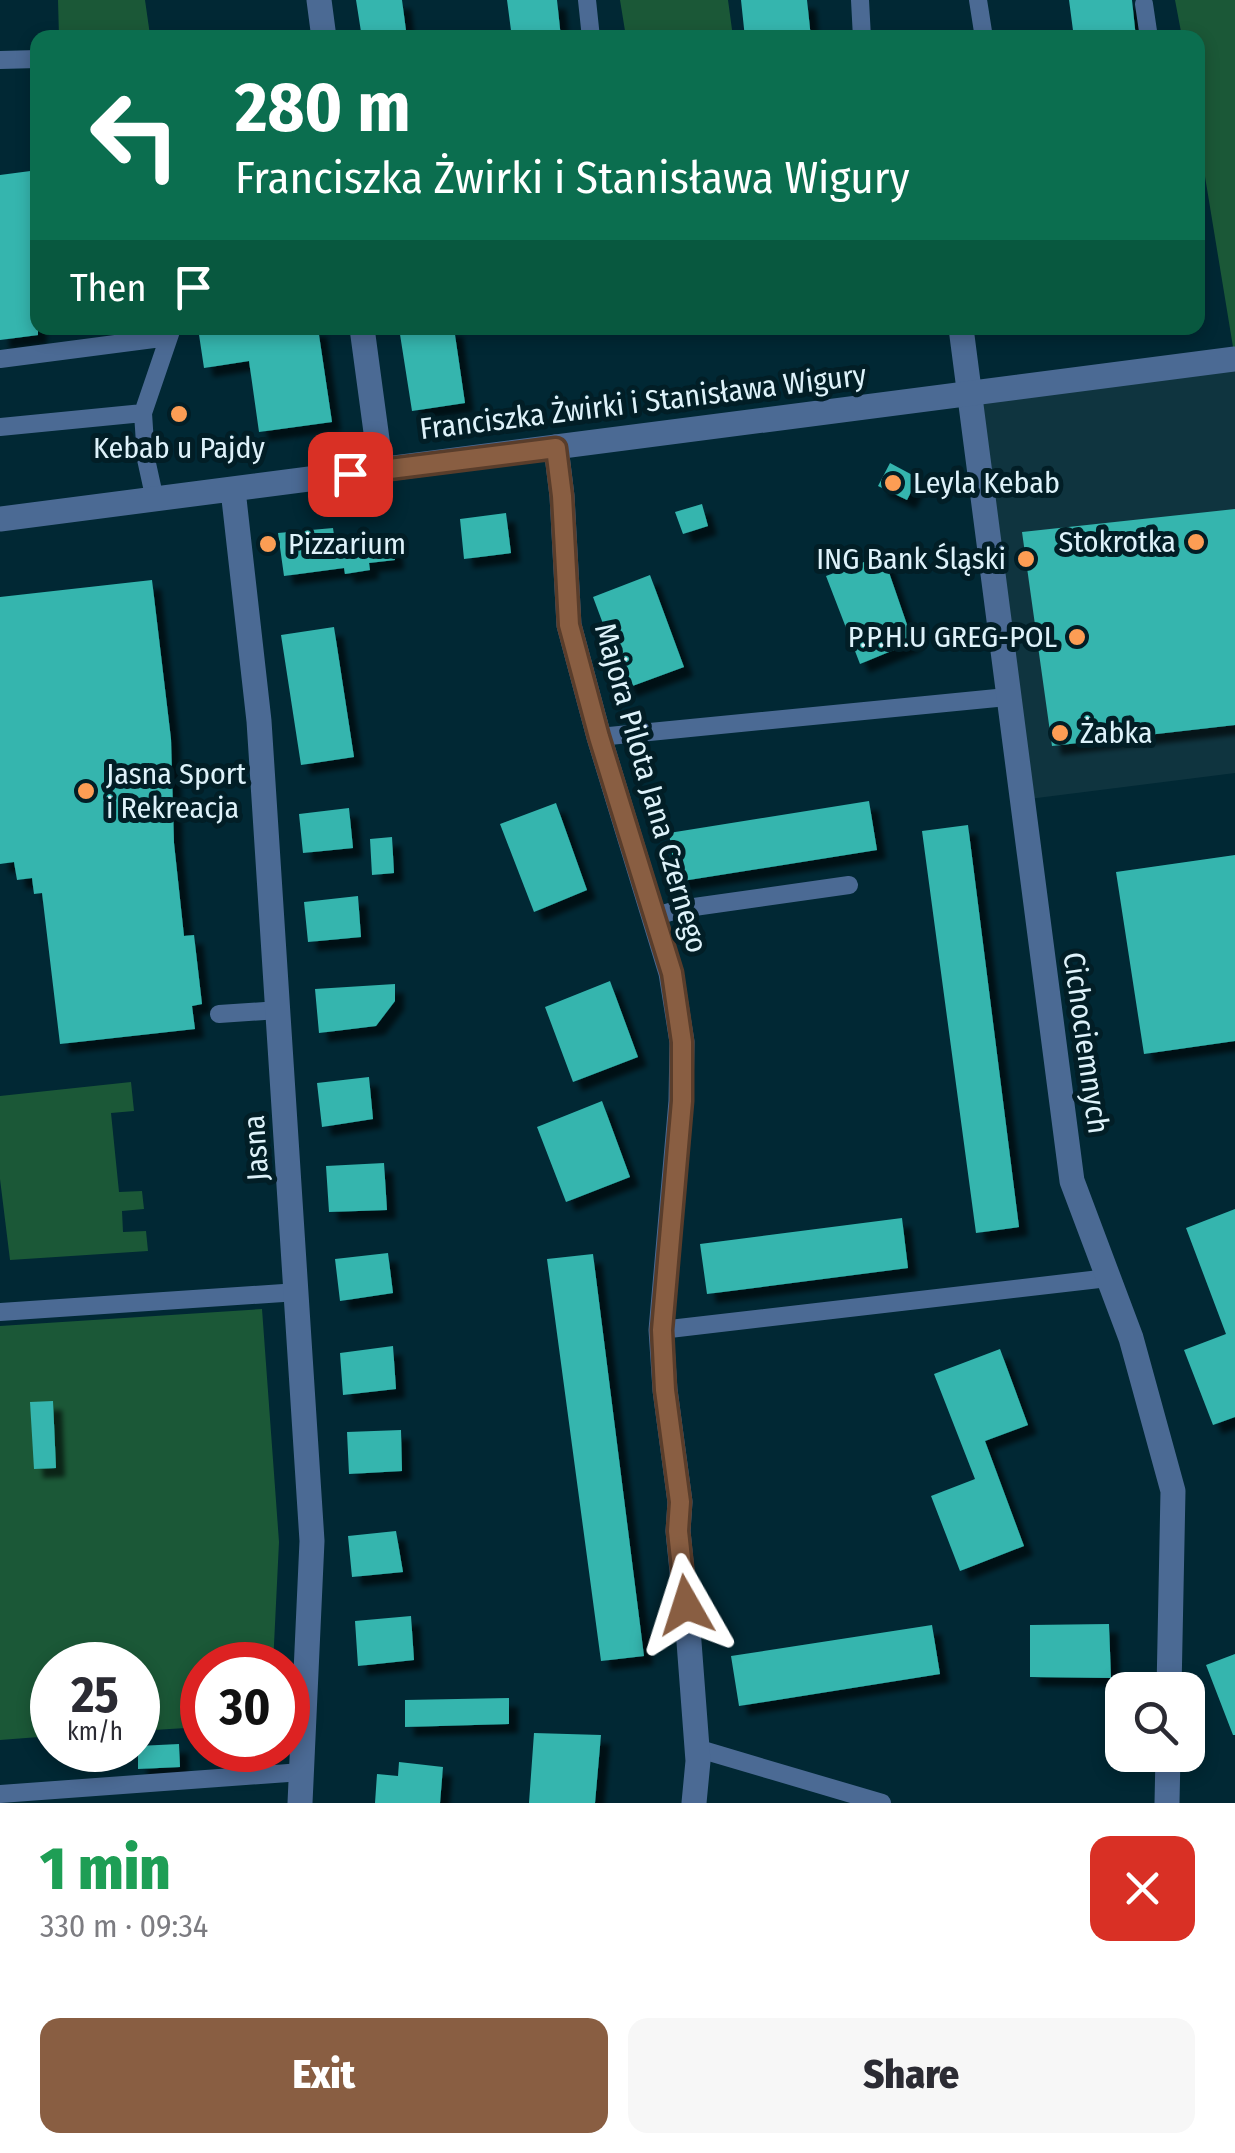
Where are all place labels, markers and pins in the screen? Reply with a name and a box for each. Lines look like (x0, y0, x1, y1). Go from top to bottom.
marker: Kebab u Pajdy (168, 403, 190, 425)
place label: Kebab u Pajdy (93, 430, 266, 466)
pin (308, 432, 393, 517)
place label: Leyla Kebab (913, 465, 1060, 501)
marker: Leyla Kebab (882, 472, 904, 494)
place label: Stokrotka (1059, 524, 1176, 560)
place label: Pizzarium (288, 526, 406, 562)
marker: Stokrotka (1185, 531, 1207, 553)
marker: Pizzarium (257, 533, 279, 555)
place label: ING Bank Śląski (816, 541, 1006, 577)
marker: ING Bank Śląski (1015, 548, 1037, 570)
place label: P.P.H.U GREG-POL (848, 619, 1057, 655)
marker: P.P.H.U GREG-POL (1066, 626, 1088, 648)
place label: Żabka (1080, 715, 1153, 751)
marker: Żabka (1049, 722, 1071, 744)
place label: Jasna Sport i Rekreacja (106, 756, 246, 826)
marker: Jasna Sport i Rekreacja (75, 780, 97, 802)

